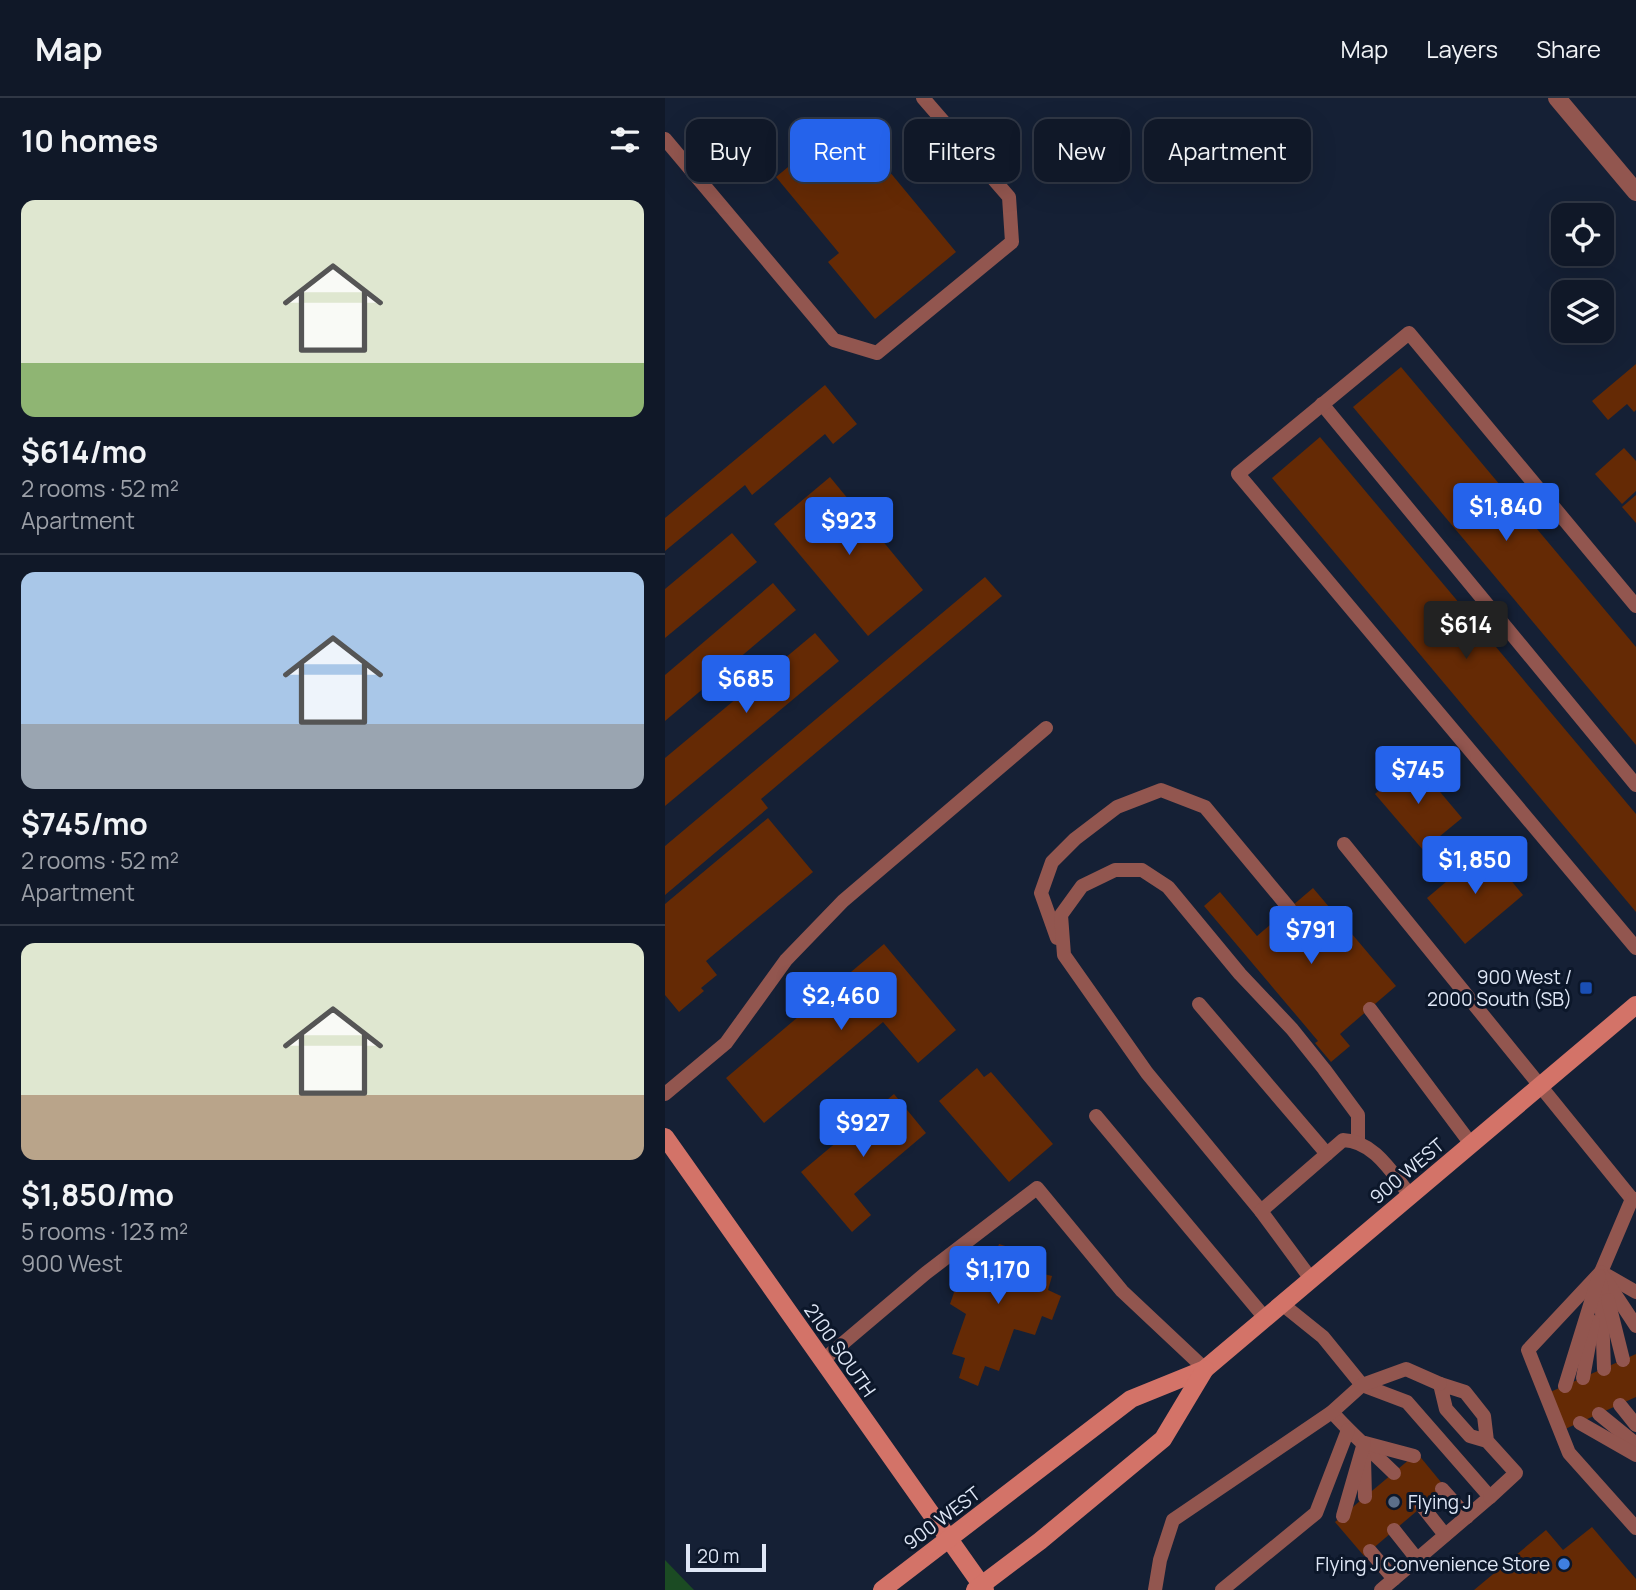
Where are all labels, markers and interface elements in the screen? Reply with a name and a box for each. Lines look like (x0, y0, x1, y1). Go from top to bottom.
text: Map (35, 26, 103, 71)
text: Map (1341, 32, 1388, 65)
text: Layers (1426, 32, 1498, 65)
text: Share (1536, 32, 1601, 65)
chip: Buy (686, 119, 776, 182)
chip: Rent (790, 119, 890, 182)
chip: Filters (904, 119, 1020, 182)
chip: New (1034, 119, 1130, 182)
chip: Apartment (1144, 119, 1311, 182)
text: 10 homes (21, 120, 158, 161)
icon: filters (606, 121, 644, 159)
map controls (1551, 203, 1614, 343)
button: locate (1551, 203, 1614, 266)
icon: home (270, 245, 396, 371)
button: layers (1551, 280, 1614, 343)
text: $614/mo (21, 431, 147, 472)
text: 2 rooms · 52 m² (21, 472, 179, 504)
pin: $1,840 (1449, 484, 1563, 543)
text: $1,840 (1469, 490, 1543, 522)
pin: $923 (808, 498, 890, 557)
text: Apartment (21, 504, 135, 536)
text: $923 (821, 504, 877, 536)
pin: $614 (1425, 602, 1507, 661)
text: $614 (1440, 608, 1492, 640)
icon: home (270, 617, 396, 743)
pin: $685 (705, 656, 787, 715)
text: $685 (718, 662, 774, 694)
pin: $745 (1377, 746, 1459, 806)
text: $745 (1391, 753, 1445, 785)
text: $745/mo (21, 803, 148, 844)
pin: $1,850 (1418, 836, 1532, 896)
text: $1,850 (1438, 843, 1512, 875)
text: 2 rooms · 52 m² (21, 844, 179, 876)
text: Apartment (21, 876, 135, 908)
pin: $791 (1270, 906, 1352, 966)
text: $791 (1285, 913, 1337, 945)
place label: 900 West / 2000 South (SB) (1427, 964, 1572, 1012)
pin: $2,460 (784, 972, 898, 1032)
text: $2,460 (802, 979, 880, 1011)
marker: 900 West / 2000 South (SB) (1578, 980, 1594, 996)
icon: home (270, 988, 396, 1114)
pin: $927 (822, 1100, 904, 1159)
text: $927 (836, 1106, 890, 1138)
street label: 900 WEST (1364, 1132, 1450, 1210)
text: $1,850/mo (21, 1174, 174, 1215)
text: 5 rooms · 123 m² (21, 1215, 188, 1247)
pin: $1,170 (941, 1246, 1055, 1306)
text: 900 West (21, 1247, 123, 1279)
text: $1,170 (965, 1253, 1031, 1285)
street label: 2100 SOUTH (798, 1298, 882, 1402)
street label: 900 WEST (898, 1480, 986, 1555)
place label: Flying J (1408, 1489, 1472, 1515)
marker: Flying J (1386, 1494, 1402, 1510)
scale bar (686, 1541, 767, 1573)
text: 20 m (697, 1543, 739, 1569)
place label: Flying J Convenience Store (1316, 1551, 1550, 1577)
marker: Flying J Convenience Store (1556, 1556, 1572, 1572)

